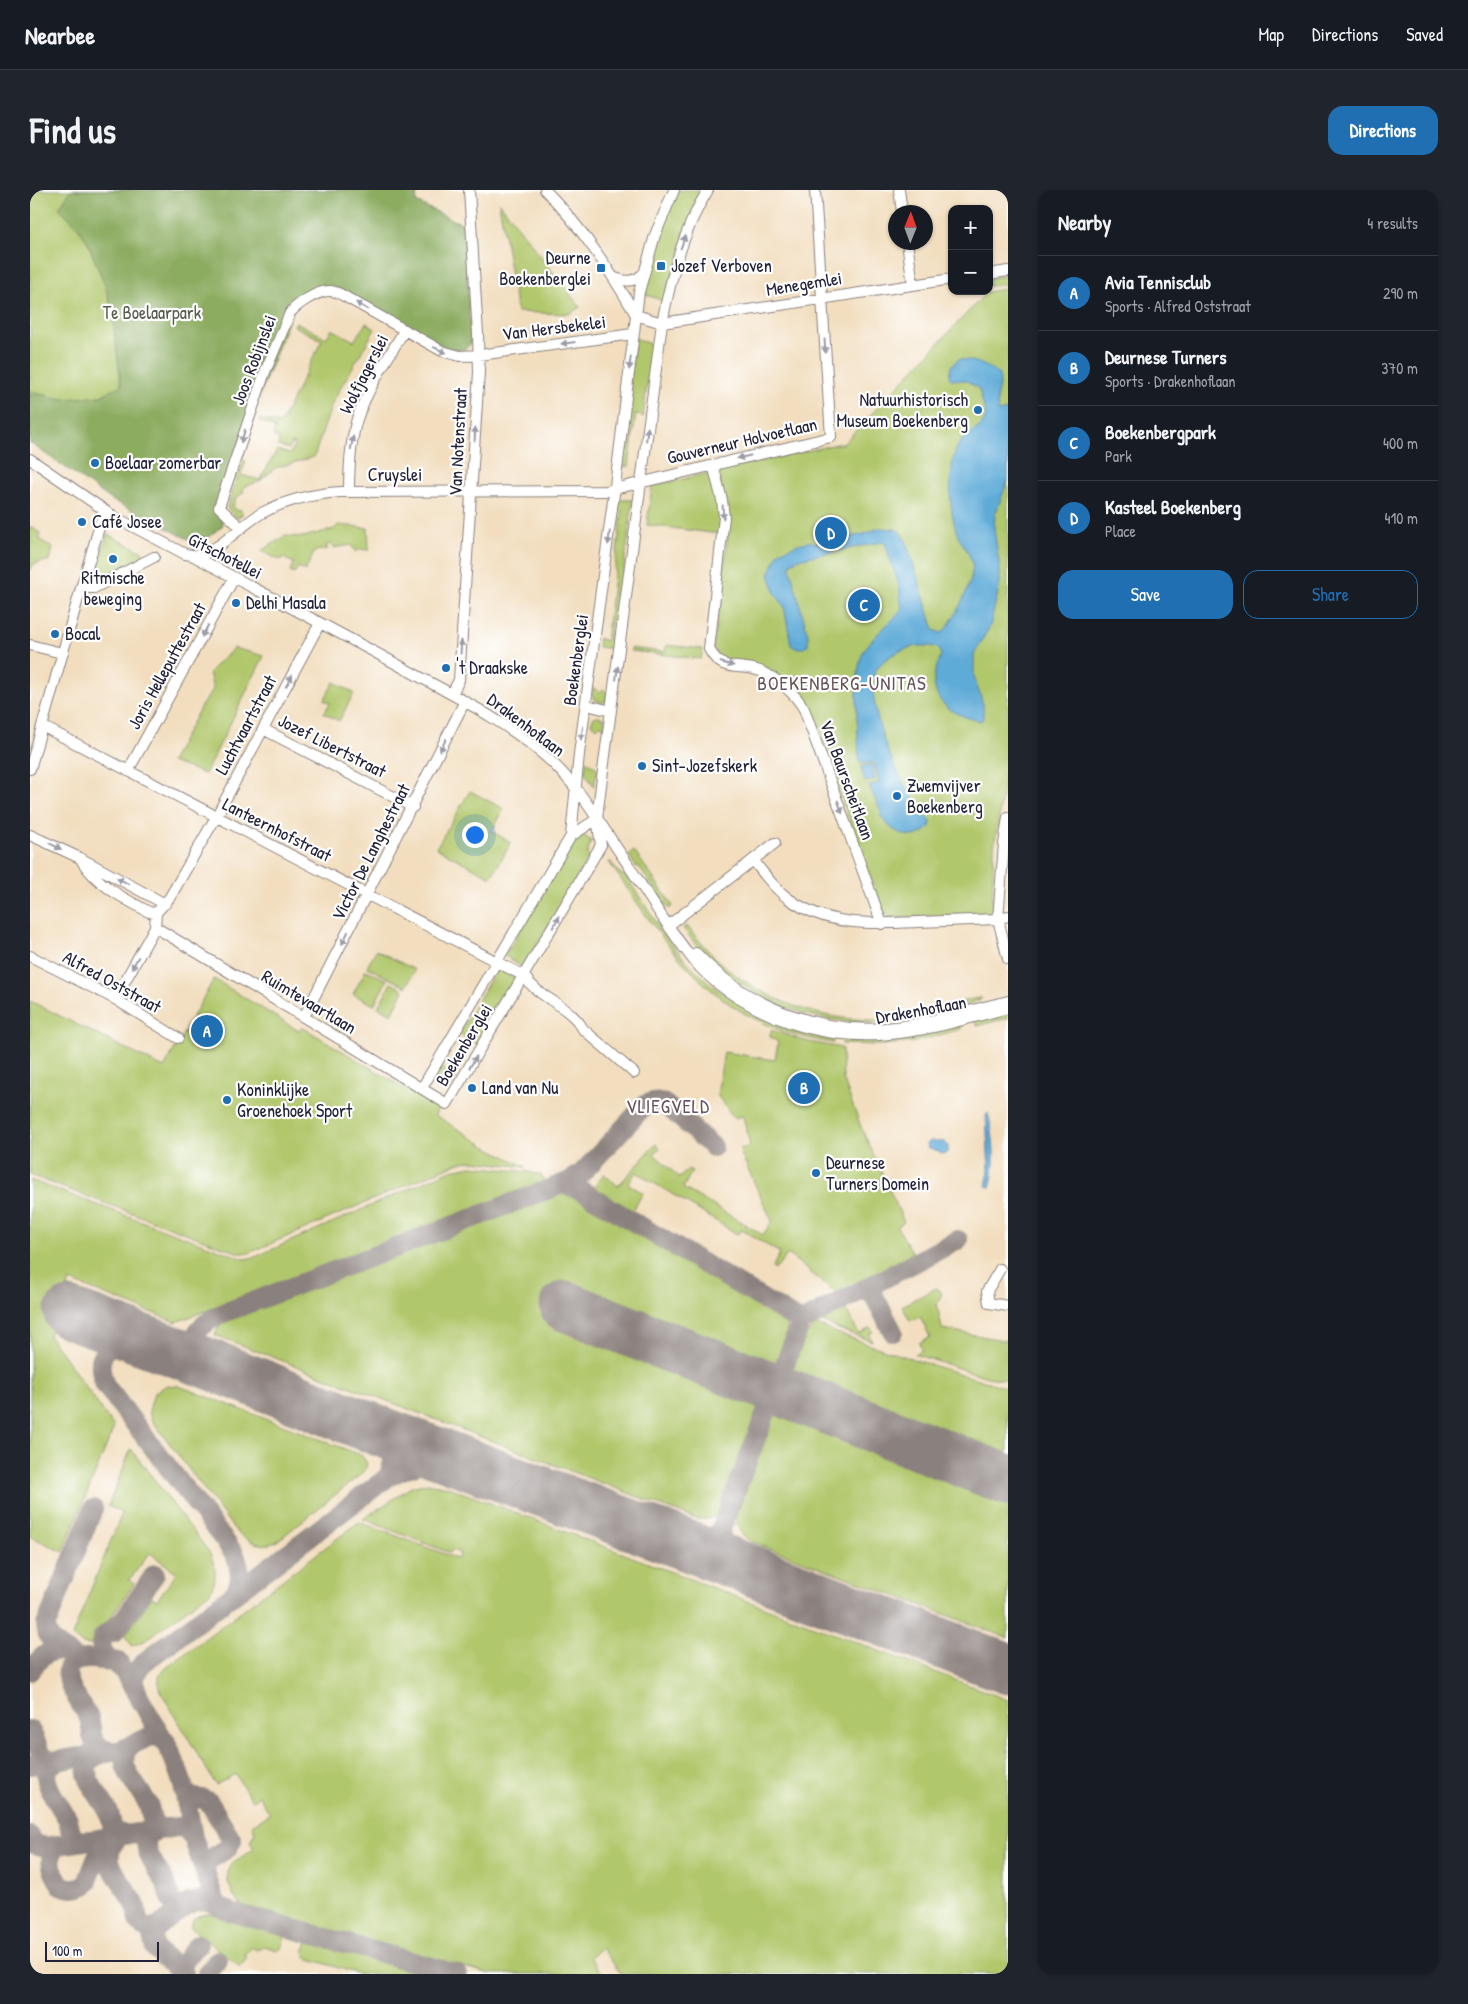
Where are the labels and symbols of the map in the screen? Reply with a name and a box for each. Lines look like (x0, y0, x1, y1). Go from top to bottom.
north arrow (888, 205, 933, 250)
one-way arrow (679, 234, 687, 249)
place label: Deurne Boekenberglei (499, 245, 591, 291)
place label: Jozef Verboven (671, 253, 772, 278)
marker: Jozef Verboven (655, 260, 667, 272)
marker: Deurne Boekenberglei (595, 262, 607, 274)
street label: Menegemlei (764, 265, 844, 302)
park label: Te Boelaarpark (103, 300, 202, 325)
one-way arrow (356, 302, 369, 311)
street label: Van Hersbekelei (501, 309, 607, 346)
street label: Joos Robijnslei (225, 311, 282, 408)
street label: Wolfjagerslei (333, 330, 394, 418)
one-way arrow (559, 339, 575, 347)
one-way arrow (821, 339, 829, 355)
one-way arrow (433, 346, 447, 354)
one-way arrow (626, 356, 634, 372)
street label: Van Notenstraat (442, 387, 473, 497)
place label: Natuurhistorisch Museum Boekenberg (837, 387, 968, 433)
marker: Natuurhistorisch Museum Boekenberg (972, 404, 984, 416)
street label: Gouverneur Holvoetlaan (664, 411, 819, 470)
one-way arrow (472, 426, 480, 442)
one-way arrow (643, 426, 651, 442)
one-way arrow (239, 429, 247, 444)
one-way arrow (349, 435, 357, 451)
place label: Boelaar zomerbar (105, 450, 221, 475)
one-way arrow (737, 453, 752, 461)
marker: Boelaar zomerbar (89, 457, 101, 469)
street label: Cruyslei (368, 462, 422, 487)
one-way arrow (720, 505, 728, 521)
place label: Café Josee (92, 509, 162, 534)
pin: D (815, 514, 847, 552)
marker: Café Josee (76, 516, 88, 528)
street label: Gitschotellei (184, 526, 267, 585)
one-way arrow (605, 530, 613, 546)
marker: Ritmische beweging (107, 553, 119, 565)
place label: Ritmische beweging (81, 565, 145, 611)
pin: C (848, 586, 880, 624)
place label: Delhi Masala (246, 590, 326, 615)
street label: Joris Helleputtestraat (121, 597, 212, 734)
marker: Delhi Masala (230, 597, 242, 609)
street label: Boekenberglei (557, 613, 594, 707)
place label: Bocal (65, 621, 100, 646)
one-way arrow (200, 624, 209, 638)
marker: Bocal (49, 628, 61, 640)
one-way arrow (458, 639, 466, 655)
place label: 't Draakske (456, 655, 528, 680)
one-way arrow (719, 660, 735, 668)
marker: 't Draakske (440, 662, 452, 674)
one-way arrow (613, 664, 621, 680)
street label: Luchtvaartstraat (209, 670, 283, 779)
district label: BOEKENBERG-UNITAS (757, 670, 927, 696)
one-way arrow (284, 675, 293, 688)
street label: Drakenhoflaan (482, 687, 570, 762)
street label: Jozef Libertstraat (274, 708, 391, 784)
street label: Van Baurscheitlaan (814, 717, 881, 843)
one-way arrow (578, 726, 586, 742)
one-way arrow (439, 738, 447, 752)
place label: Sint-Jozefskerk (652, 753, 758, 778)
marker: Sint-Jozefskerk (636, 760, 648, 772)
place label: Zwemvijver Boekenberg (907, 773, 983, 819)
street label: Victor De Langhestraat (325, 778, 416, 924)
marker: Zwemvijver Boekenberg (891, 790, 903, 802)
street label: Lanteernhofstraat (218, 791, 337, 868)
one-way arrow (837, 799, 844, 814)
your location (462, 822, 488, 848)
one-way arrow (48, 842, 63, 850)
one-way arrow (115, 877, 130, 885)
one-way arrow (551, 916, 560, 929)
one-way arrow (341, 931, 349, 945)
street label: Alfred Oststraat (59, 944, 167, 1019)
one-way arrow (131, 955, 139, 970)
street label: Ruimtevaartlaan (257, 963, 361, 1040)
street label: Drakenhoflaan (874, 989, 968, 1030)
street label: Boekenberglei (429, 999, 498, 1091)
pin: A (191, 1012, 223, 1050)
one-way arrow (468, 1056, 478, 1069)
pin: B (788, 1069, 820, 1107)
place label: Land van Nu (482, 1075, 558, 1100)
place label: Koninklijke Groenehoek Sport (237, 1077, 353, 1123)
marker: Land van Nu (466, 1082, 478, 1094)
district label: VLIEGVELD (626, 1093, 710, 1119)
marker: Koninklijke Groenehoek Sport (221, 1094, 233, 1106)
place label: Deurnese Turners Domein (826, 1150, 929, 1196)
marker: Deurnese Turners Domein (810, 1167, 822, 1179)
scale bar (45, 1939, 159, 1962)

